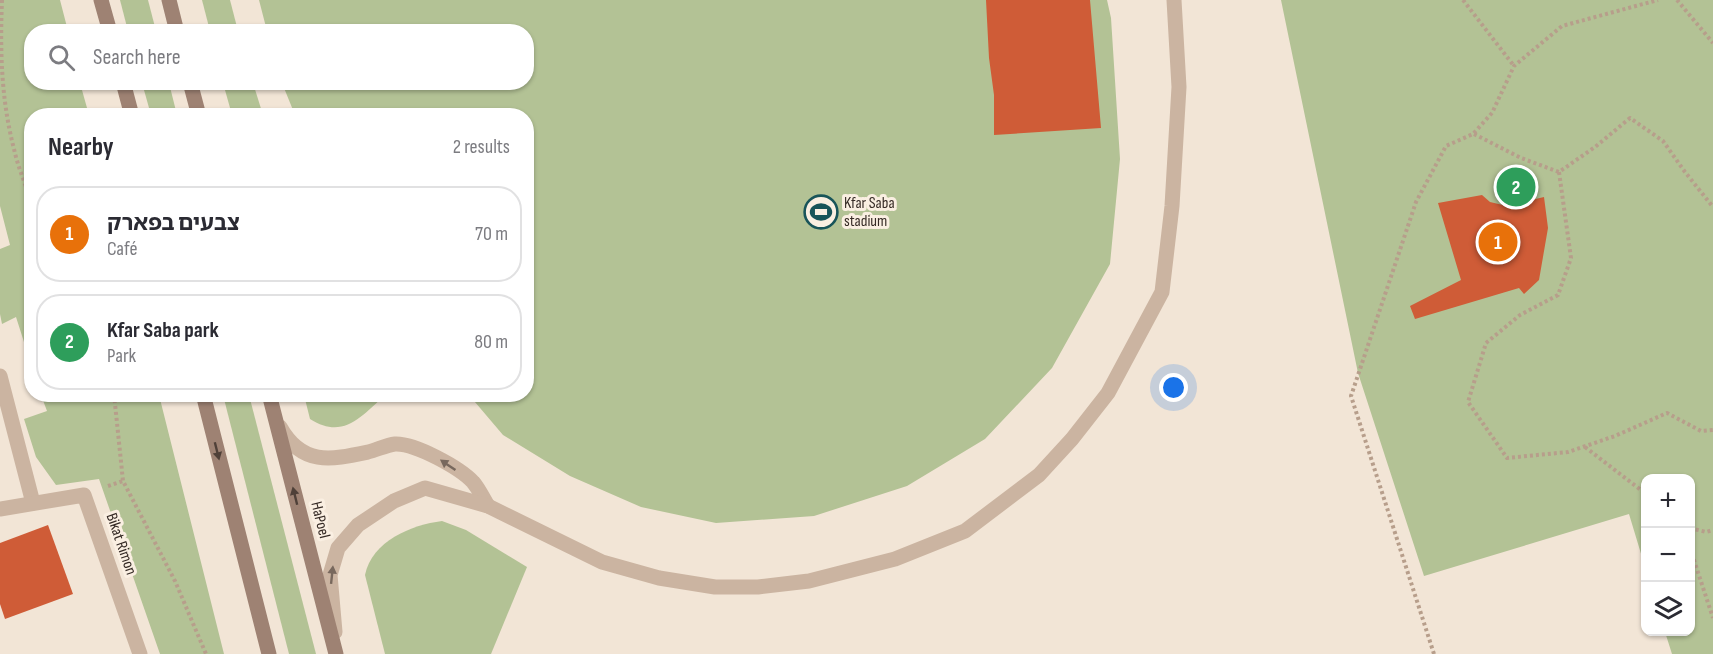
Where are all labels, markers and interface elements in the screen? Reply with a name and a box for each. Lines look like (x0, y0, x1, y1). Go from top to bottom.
search box (24, 24, 534, 90)
icon: search (45, 41, 78, 74)
text: Search here (93, 44, 180, 71)
text: Nearby (48, 132, 114, 163)
text: 2 results (453, 135, 510, 159)
pin: 2 (1496, 164, 1536, 210)
sports icon: Kfar Saba stadium (803, 194, 839, 230)
place label: Kfar Saba stadium (844, 194, 895, 231)
text: צבעים בפארק (107, 210, 240, 237)
pin: 1 (1478, 220, 1518, 264)
text: 1 (66, 222, 73, 246)
text: 70 m (475, 222, 508, 246)
text: Café (107, 237, 137, 261)
text: Kfar Saba park (107, 317, 219, 344)
text: 2 (65, 330, 74, 354)
text: 80 m (474, 330, 508, 354)
text: Park (107, 344, 136, 368)
your location (1159, 373, 1188, 402)
one-way arrow (213, 442, 223, 460)
one-way arrow (440, 459, 456, 470)
map controls (1641, 474, 1695, 636)
button: + (1641, 474, 1695, 528)
one-way arrow (289, 487, 299, 505)
street label: HaPoel (306, 500, 334, 540)
street label: Bikat Rimon (102, 511, 140, 577)
button: − (1641, 528, 1695, 582)
one-way arrow (327, 565, 337, 584)
button: layers (1641, 582, 1695, 636)

